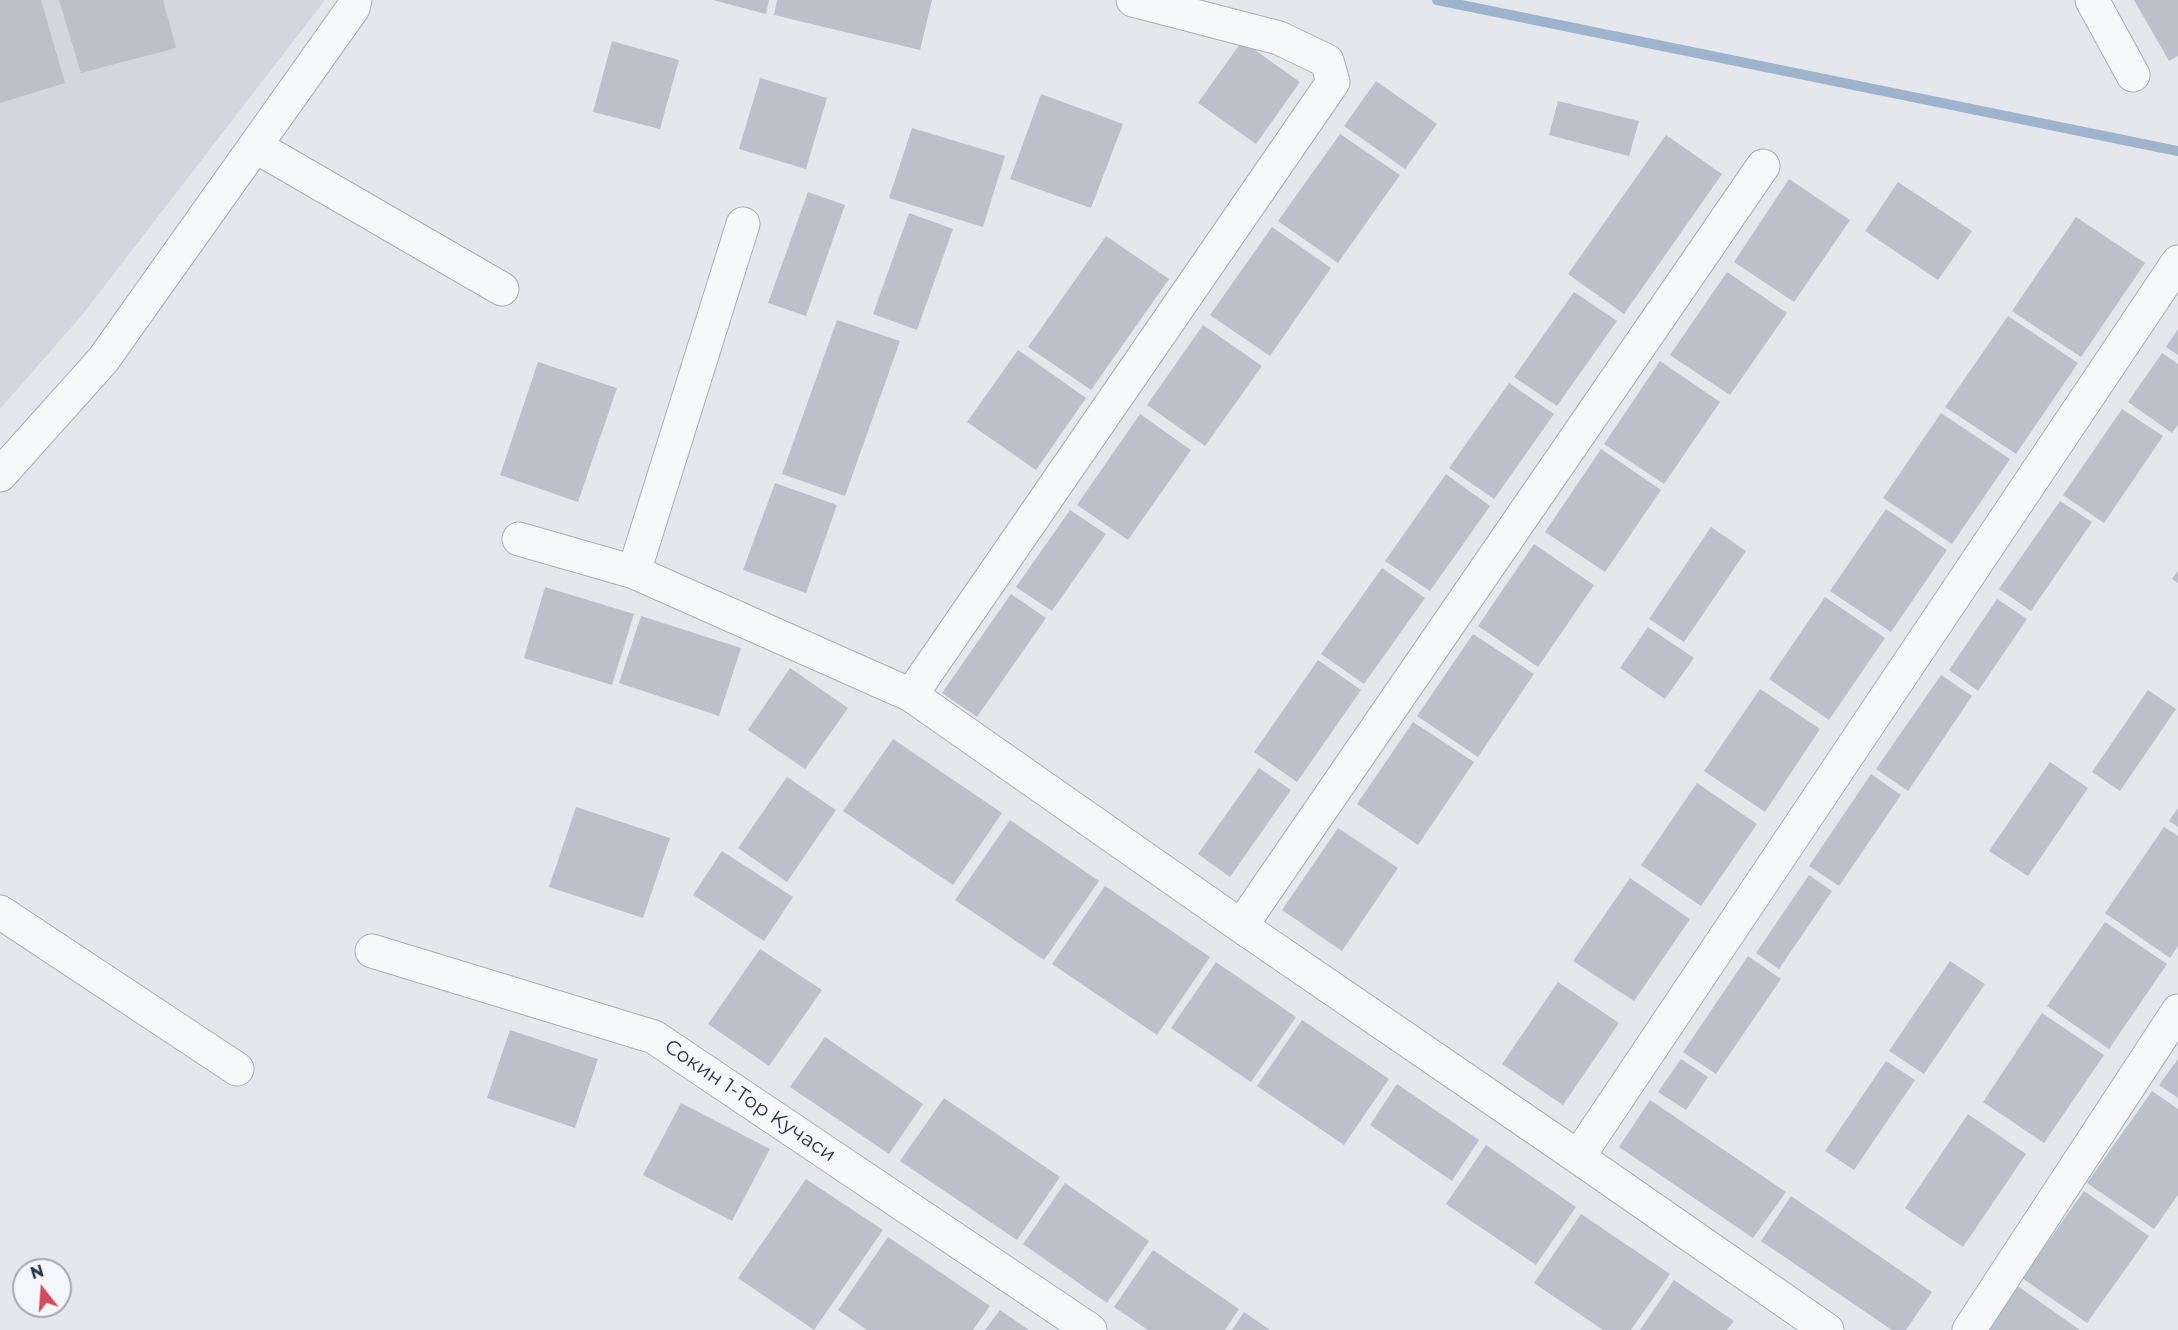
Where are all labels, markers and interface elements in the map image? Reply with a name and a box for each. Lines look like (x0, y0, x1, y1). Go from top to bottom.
street label: Сокин 1-Тор Kучаси (660, 1035, 840, 1167)
north arrow (12, 1258, 72, 1318)
text: N (28, 1261, 46, 1283)

